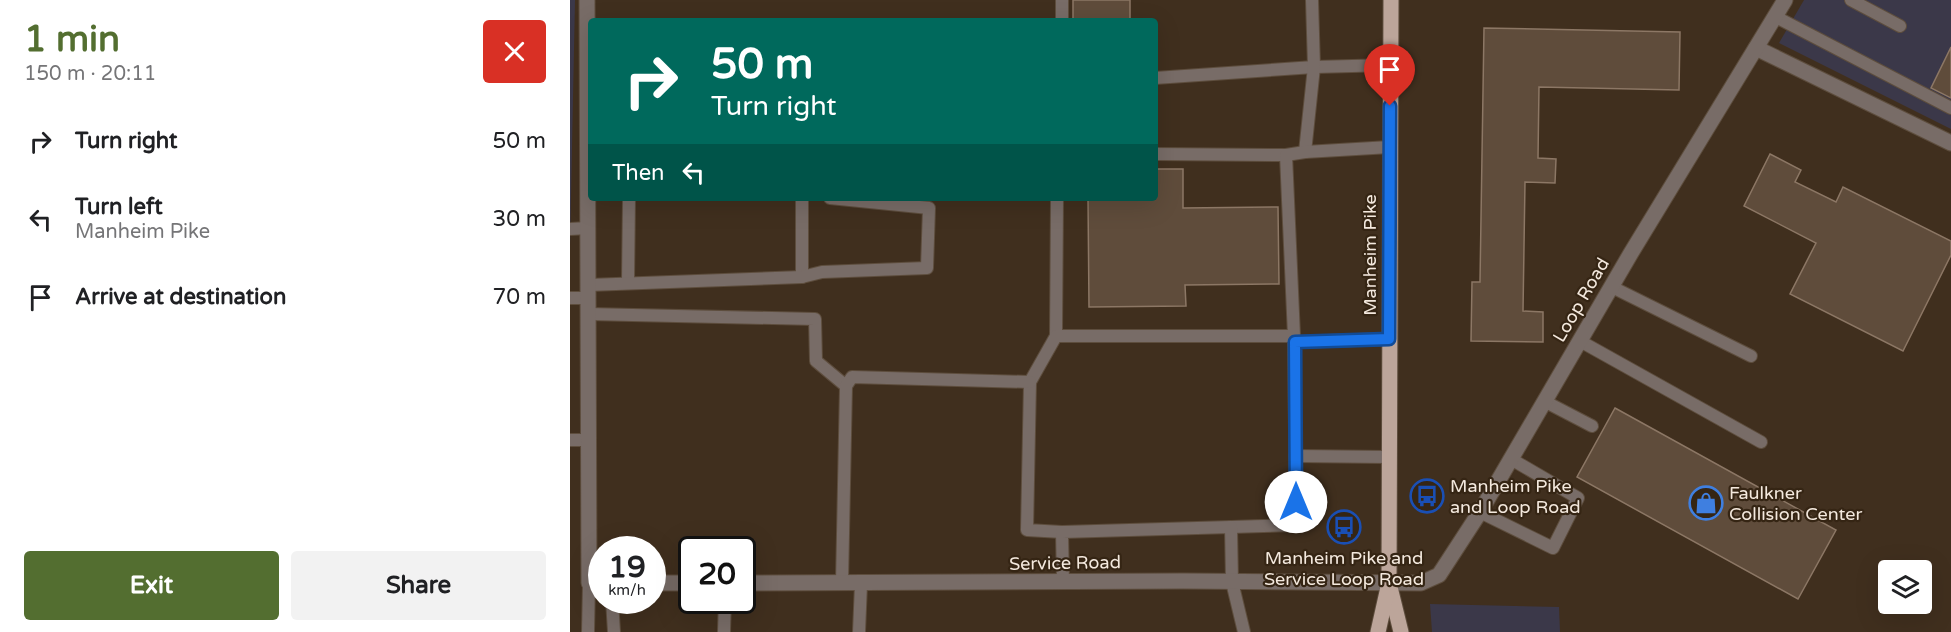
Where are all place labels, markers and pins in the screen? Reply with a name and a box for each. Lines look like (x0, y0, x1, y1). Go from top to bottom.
pin (1364, 44, 1415, 106)
place label: Manheim Pike and Loop Road (1450, 475, 1581, 518)
bus stop icon: Manheim Pike and Loop Road (1409, 478, 1445, 514)
place label: Faulkner Collision Center (1729, 482, 1862, 525)
shop icon: Faulkner Collision Center (1688, 485, 1724, 521)
bus stop icon: Manheim Pike and Service Loop Road (1326, 509, 1362, 545)
place label: Manheim Pike and Service Loop Road (1264, 547, 1424, 590)

